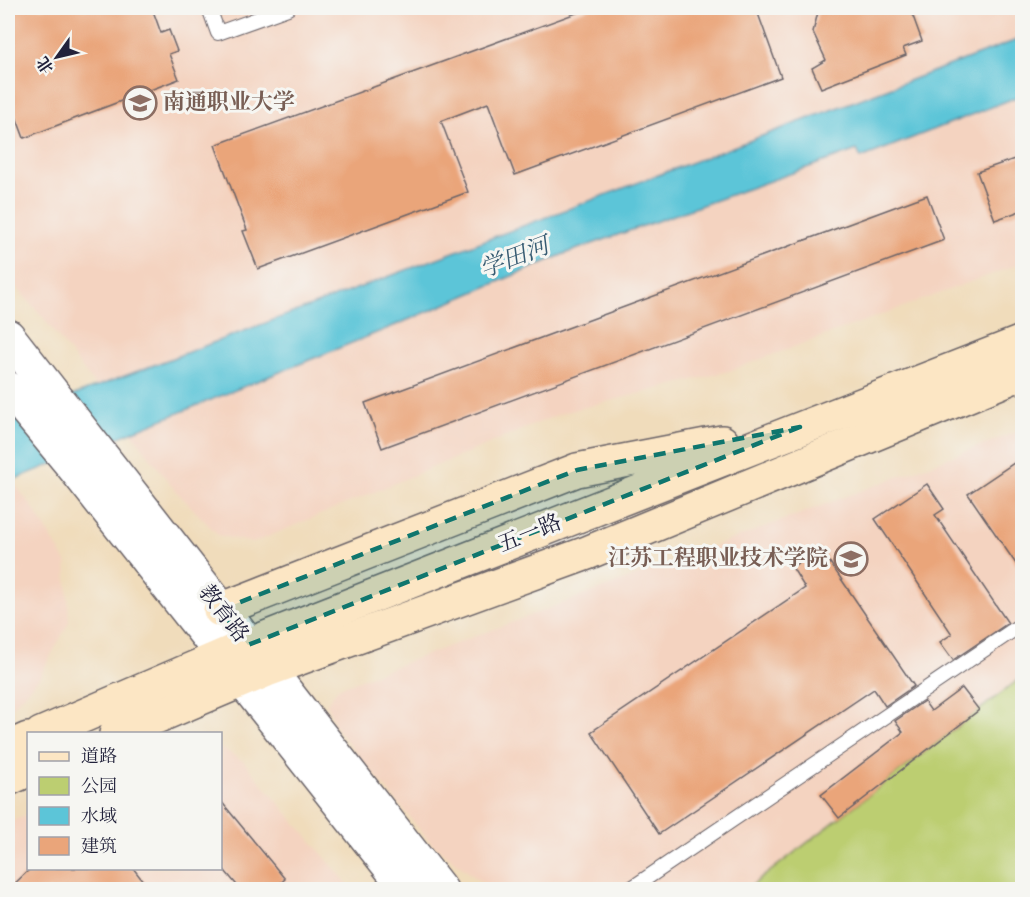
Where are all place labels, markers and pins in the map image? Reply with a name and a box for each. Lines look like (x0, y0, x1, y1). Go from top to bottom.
school or university icon: 南通职业大学 (122, 85, 158, 121)
place label: 南通职业大学 (163, 90, 295, 114)
school or university icon: 江苏工程职业技术学院 (833, 541, 869, 577)
place label: 江苏工程职业技术学院 (608, 545, 828, 570)

